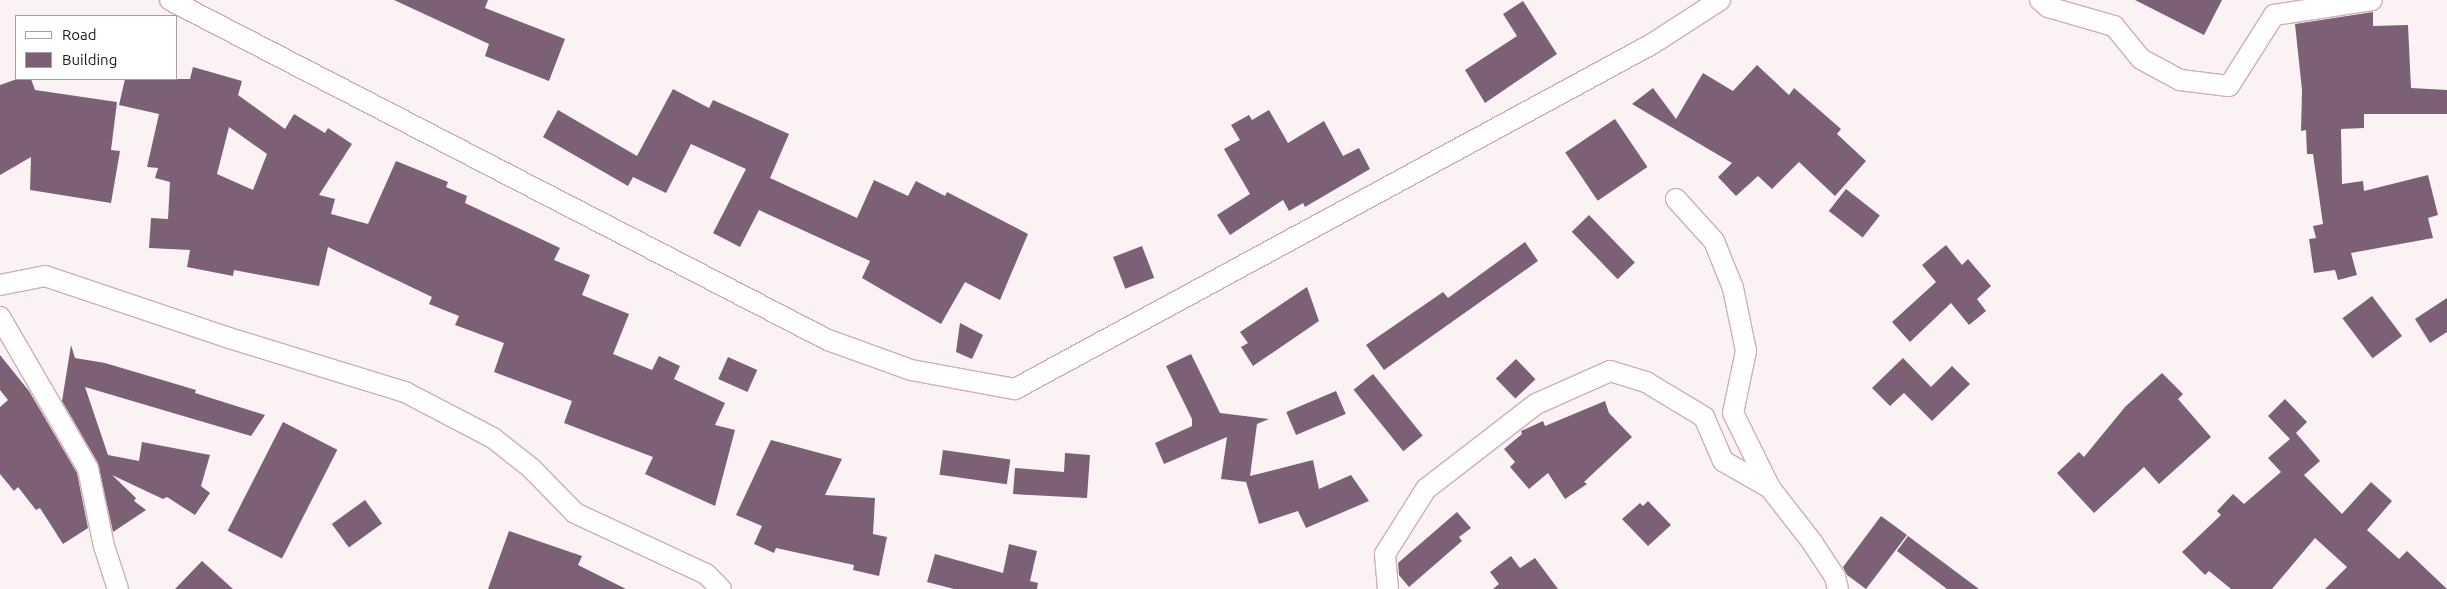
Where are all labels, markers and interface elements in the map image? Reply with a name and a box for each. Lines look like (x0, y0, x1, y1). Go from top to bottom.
legend (15, 15, 178, 80)
text: Road (62, 26, 97, 43)
text: Building (62, 51, 117, 68)

